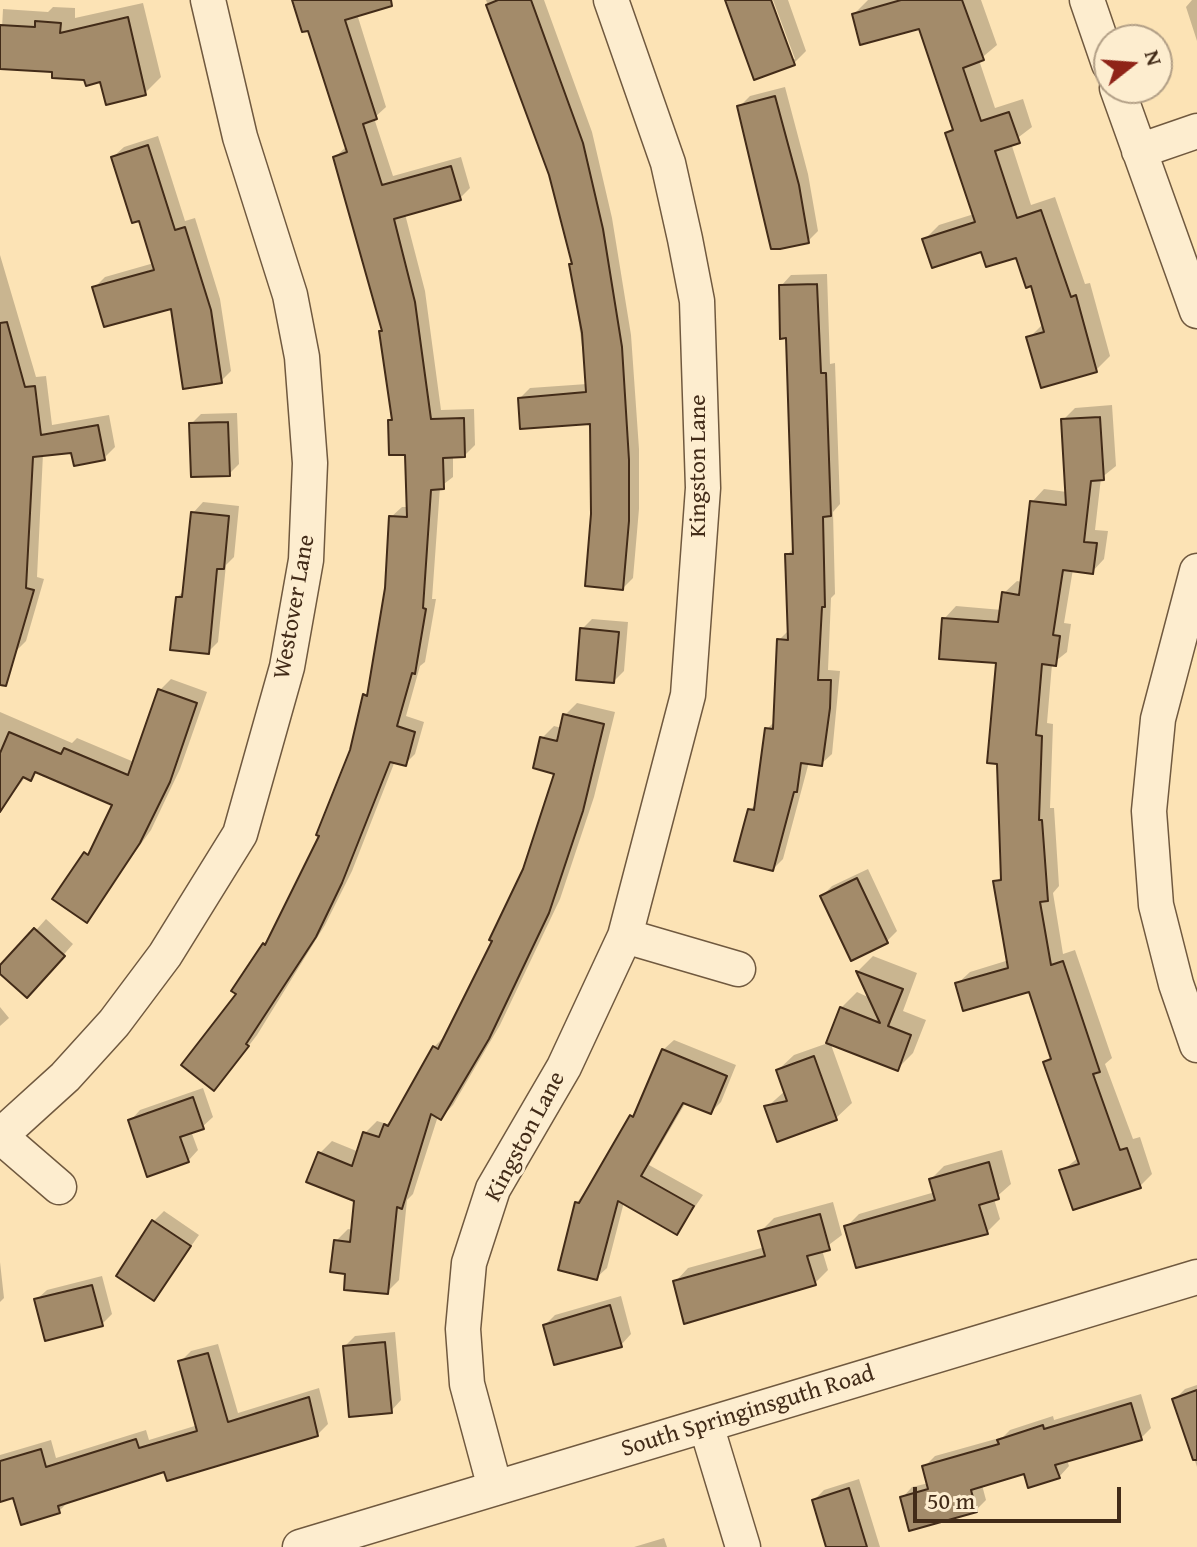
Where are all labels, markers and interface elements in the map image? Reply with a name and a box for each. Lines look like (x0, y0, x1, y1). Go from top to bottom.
north arrow (1093, 24, 1173, 104)
text: N (1137, 46, 1171, 69)
street label: Kingston Lane (685, 394, 713, 538)
street label: Westover Lane (268, 533, 322, 681)
street label: Kingston Lane (480, 1067, 572, 1207)
street label: South Springinsguth Road (618, 1360, 878, 1464)
scale bar (917, 1471, 1125, 1521)
text: 50 m (927, 1483, 975, 1518)

